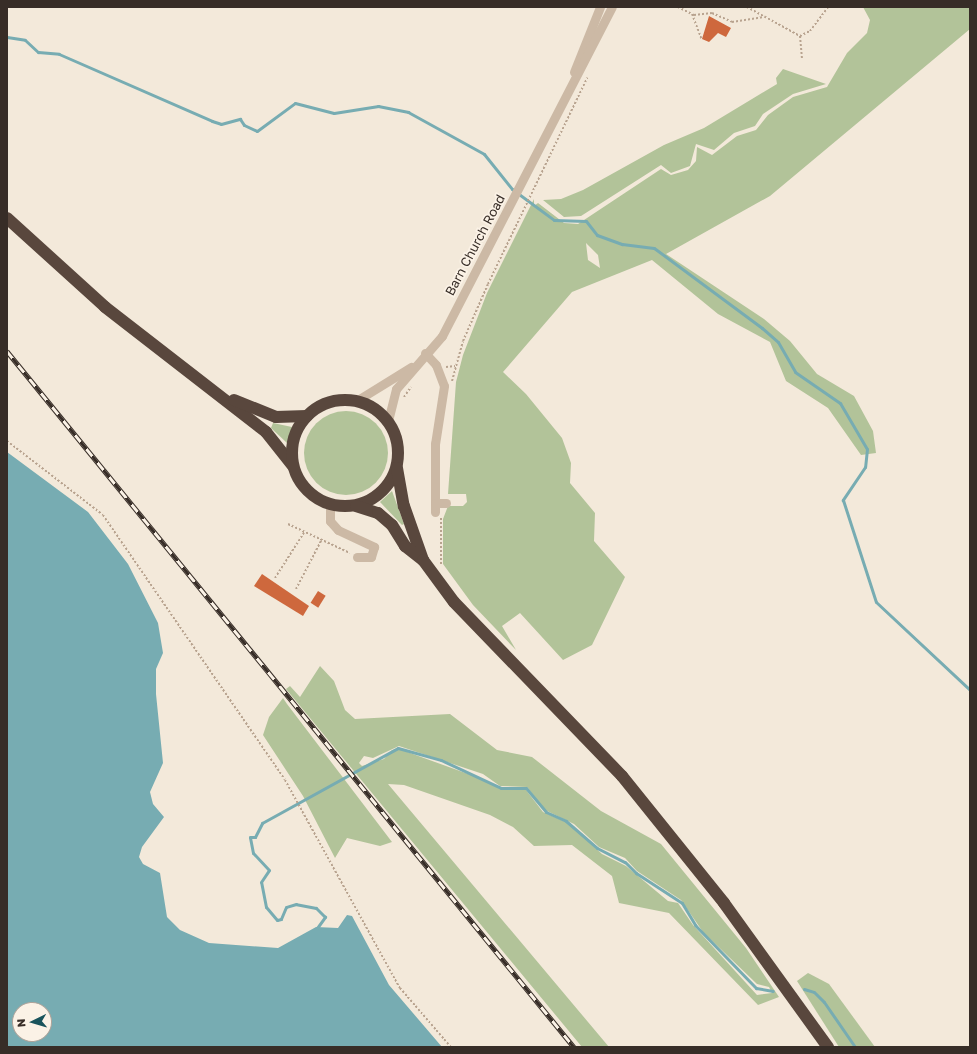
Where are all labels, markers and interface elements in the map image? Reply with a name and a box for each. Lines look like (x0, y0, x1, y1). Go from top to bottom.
street label: Barn Church Road (442, 192, 508, 298)
north arrow (12, 1002, 52, 1042)
text: N (14, 1018, 27, 1028)

